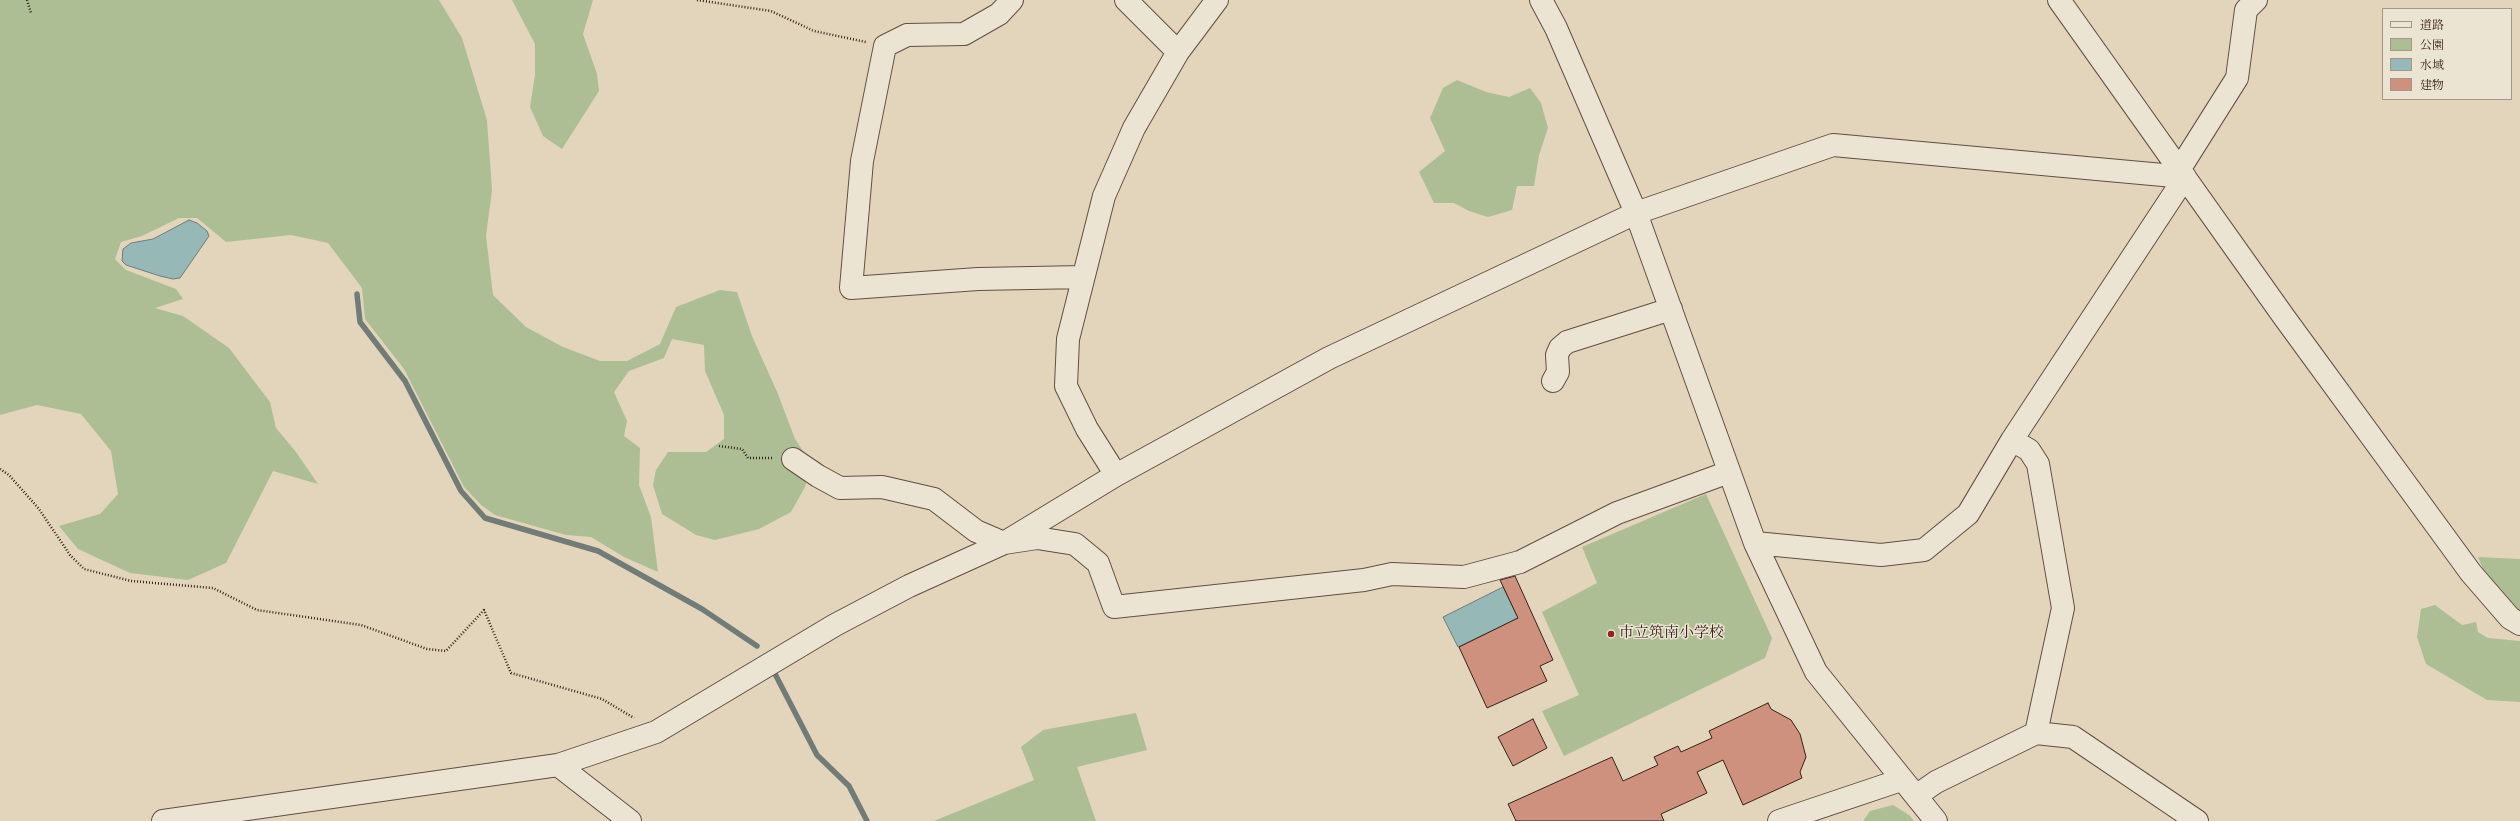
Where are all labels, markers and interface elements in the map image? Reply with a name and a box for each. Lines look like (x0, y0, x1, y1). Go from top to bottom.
legend (2382, 8, 2512, 100)
text: 道路 (2420, 18, 2444, 33)
text: 公園 (2420, 38, 2444, 53)
text: 水域 (2420, 58, 2444, 73)
text: 建物 (2420, 78, 2444, 93)
place label: 市立筑南小学校 (1619, 625, 1724, 643)
marker: 市立筑南小学校 (1606, 629, 1616, 639)

